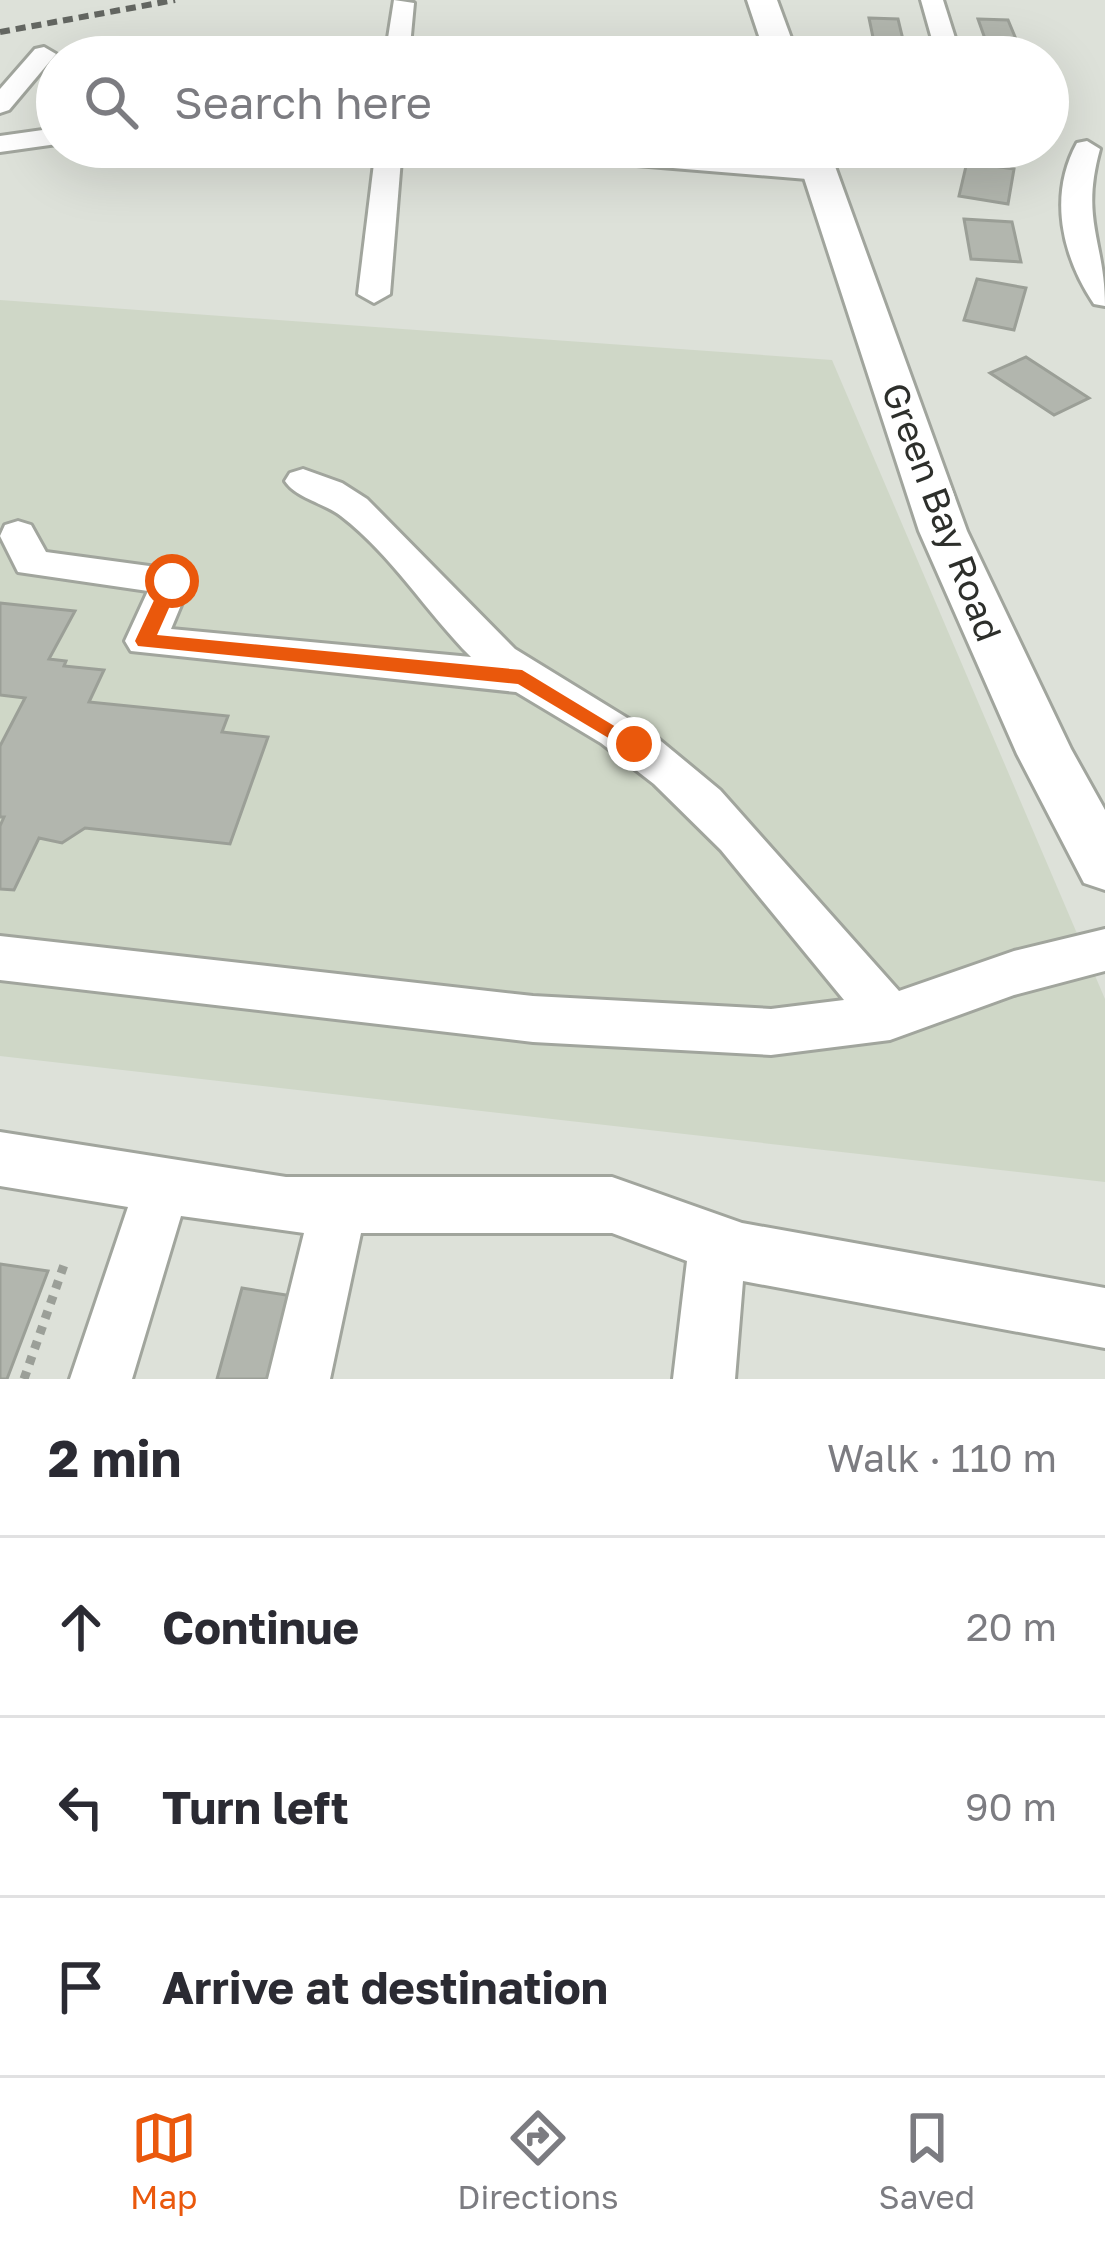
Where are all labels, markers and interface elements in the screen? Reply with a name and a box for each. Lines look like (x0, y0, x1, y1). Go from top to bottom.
search box (36, 36, 1069, 168)
icon: search (78, 69, 144, 135)
text: Search here (174, 75, 432, 129)
street label: Green Bay Road (873, 377, 1011, 647)
route start (145, 554, 199, 608)
route end (607, 717, 661, 771)
text: 2 min (48, 1427, 181, 1488)
text: Walk · 110 m (827, 1434, 1057, 1481)
icon: ahead (48, 1594, 114, 1660)
text: Continue (162, 1600, 359, 1654)
text: 20 m (966, 1603, 1057, 1650)
icon: left (48, 1774, 114, 1840)
text: Turn left (162, 1780, 349, 1834)
text: 90 m (965, 1783, 1057, 1830)
icon: arrive (48, 1954, 114, 2020)
text: Arrive at destination (162, 1960, 608, 2014)
tab: Map (130, 2105, 197, 2216)
tab: Directions (457, 2105, 619, 2216)
tab: Saved (879, 2105, 975, 2216)

